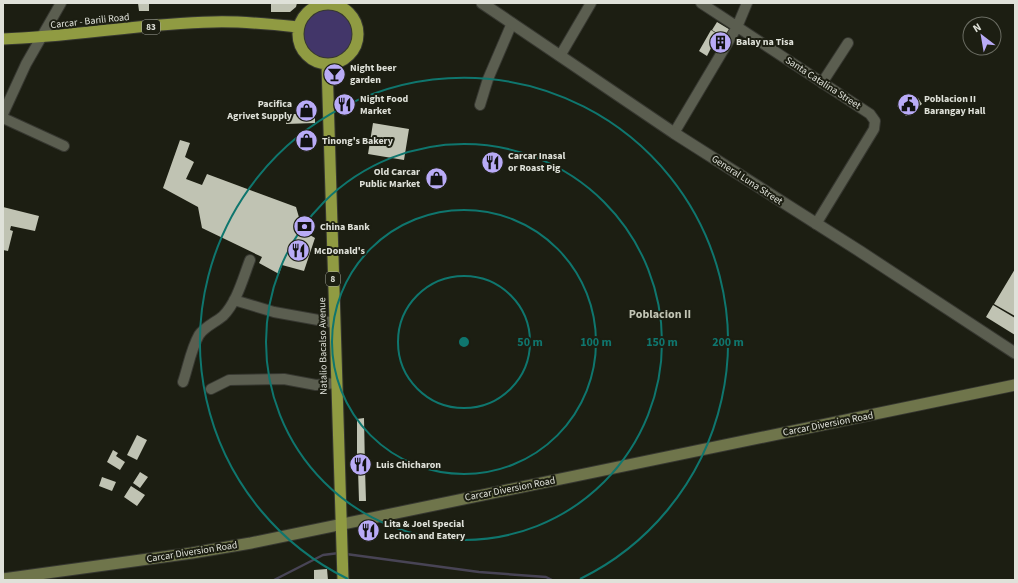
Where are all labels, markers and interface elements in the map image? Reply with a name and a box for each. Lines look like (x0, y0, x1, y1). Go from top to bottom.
street label: Carcar - Barili Road (50, 10, 130, 32)
north arrow (962, 16, 1002, 56)
road number: 83 (142, 20, 160, 34)
text: N (970, 20, 984, 36)
building icon: Balay na Tisa (707, 29, 733, 55)
place label: Balay na Tisa (736, 35, 794, 49)
street label: Santa Catalina Street (783, 53, 864, 113)
bar icon: Night beer garden (321, 61, 347, 87)
place label: Night beer garden (350, 61, 396, 87)
restaurant icon: Night Food Market (331, 92, 357, 118)
place label: Night Food Market (360, 92, 408, 118)
public building icon: Poblacion II Barangay Hall (896, 92, 922, 118)
place label: Poblacion II Barangay Hall (924, 92, 986, 118)
place label: Pacifica Agrivet Supply (226, 97, 293, 123)
shop icon: Pacifica Agrivet Supply (294, 97, 320, 123)
shop icon: Tinong's Bakery (293, 128, 319, 154)
place label: Tinong's Bakery (322, 134, 394, 148)
restaurant icon: Carcar Inasal or Roast Pig (480, 149, 506, 175)
place label: Carcar Inasal or Roast Pig (508, 149, 565, 175)
street label: General Luna Street (709, 152, 786, 209)
place label: Old Carcar Public Market (359, 165, 420, 191)
shop icon: Old Carcar Public Market (423, 165, 449, 191)
bank icon: China Bank (292, 214, 318, 240)
place label: China Bank (320, 220, 370, 234)
restaurant icon: McDonald's (286, 238, 312, 264)
place label: McDonald's (314, 244, 366, 258)
road number: 8 (326, 272, 340, 286)
street label: Natalio Bacalso Avenue (315, 297, 331, 395)
district label: Poblacion II (629, 306, 691, 323)
text: 50 m (517, 334, 543, 351)
text: 100 m (580, 334, 612, 351)
text: 150 m (646, 334, 678, 351)
text: 200 m (712, 334, 744, 351)
centre of rings (457, 335, 471, 349)
street label: Carcar Diversion Road (782, 408, 874, 440)
restaurant icon: Luis Chicharon (348, 452, 374, 478)
place label: Luis Chicharon (376, 458, 441, 472)
street label: Carcar Diversion Road (464, 473, 556, 505)
restaurant icon: Lita & Joel Special Lechon and Eatery (356, 517, 382, 543)
place label: Lita & Joel Special Lechon and Eatery (384, 517, 466, 543)
street label: Carcar Diversion Road (146, 538, 238, 566)

